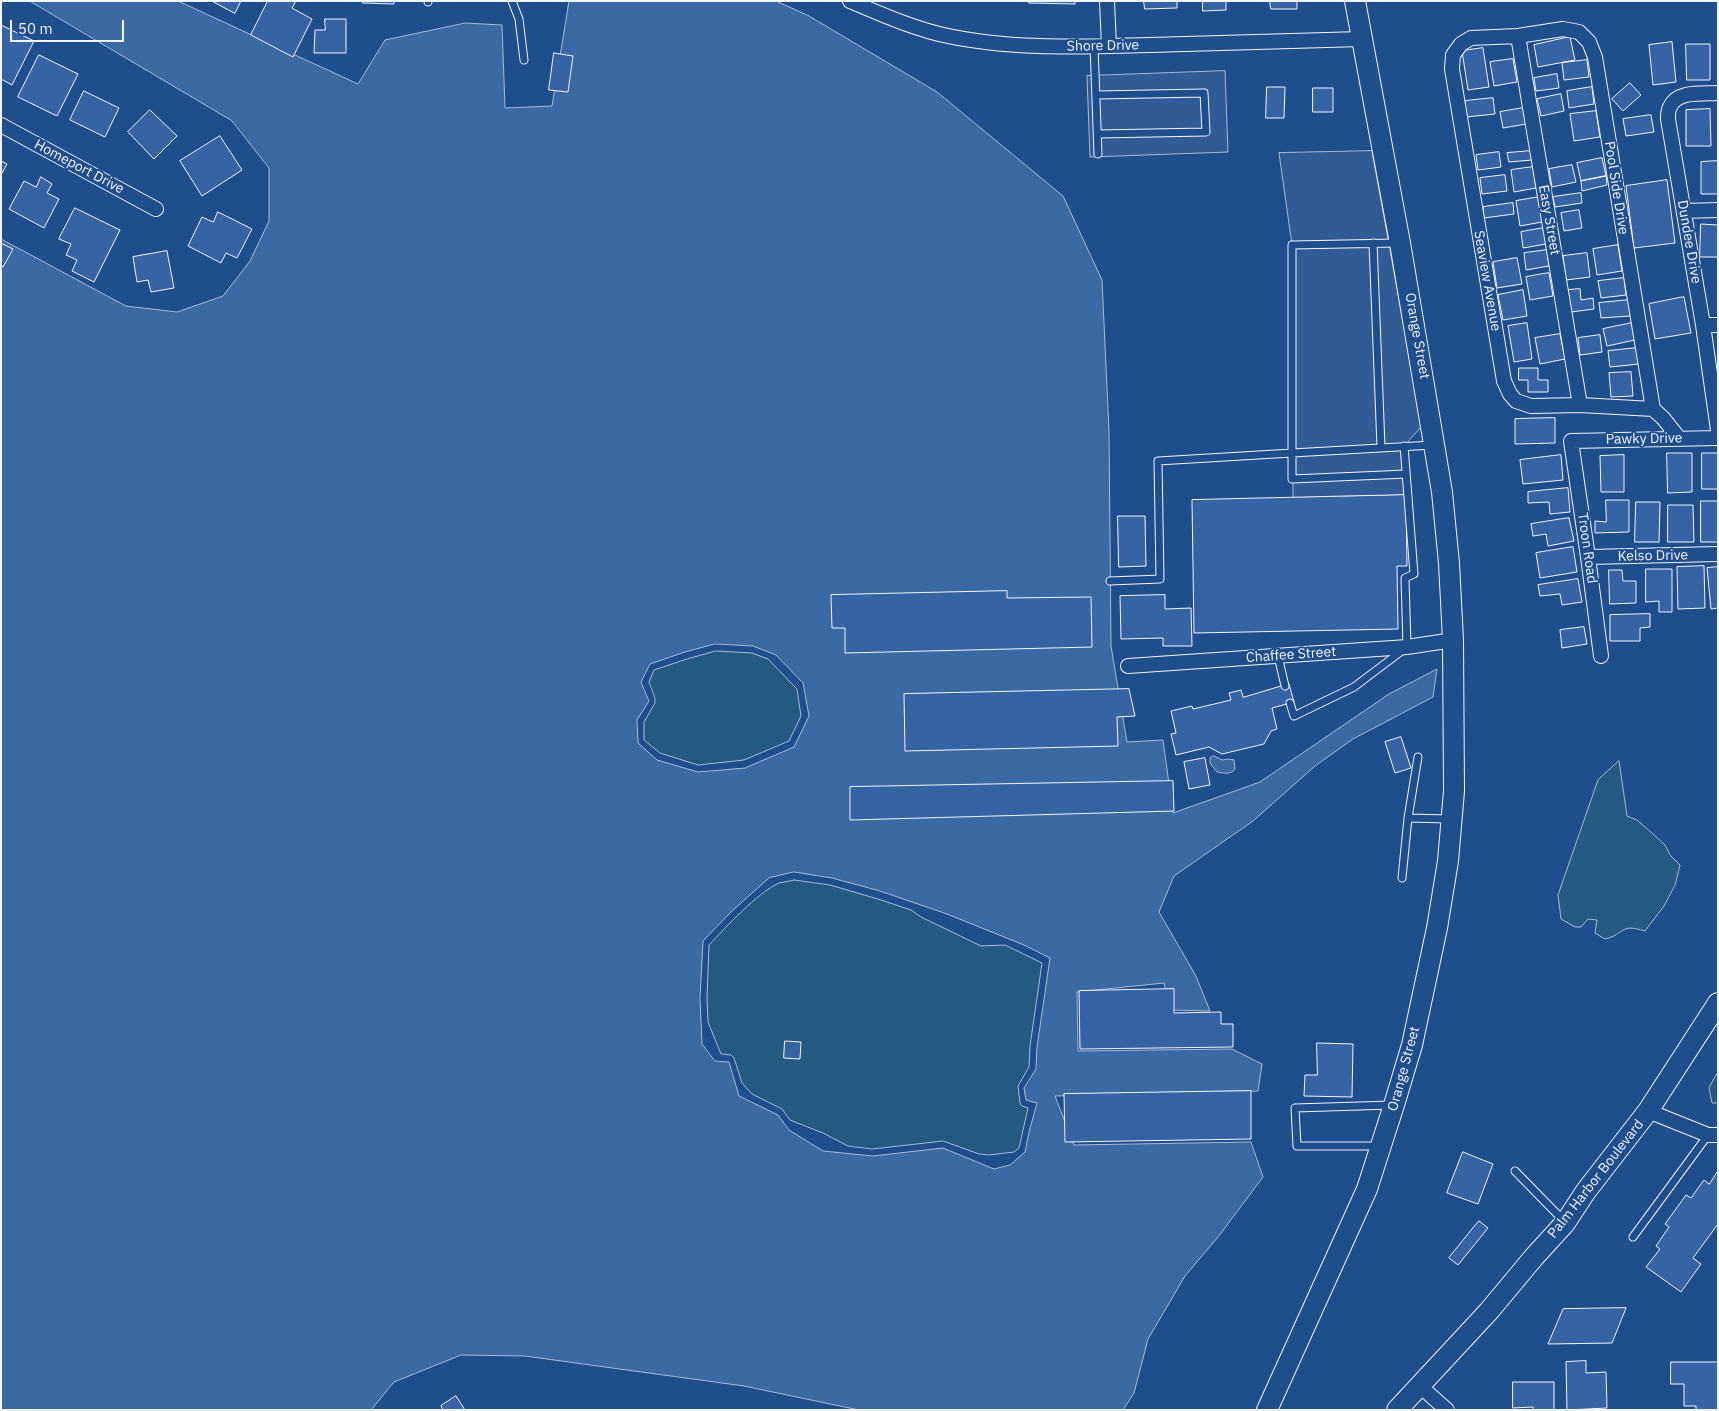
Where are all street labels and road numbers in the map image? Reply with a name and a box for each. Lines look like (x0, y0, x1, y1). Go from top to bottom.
street label: Shore Drive (1067, 37, 1139, 55)
street label: Homeport Drive (31, 136, 127, 198)
street label: Pool Side Drive (1600, 140, 1632, 236)
street label: Easy Street (1535, 184, 1563, 256)
street label: Dundee Drive (1673, 199, 1705, 285)
street label: Seaview Avenue (1470, 229, 1504, 333)
street label: Orange Street (1401, 292, 1433, 380)
street label: Pawky Drive (1606, 430, 1682, 448)
street label: Troon Road (1574, 511, 1600, 585)
street label: Kelso Drive (1618, 547, 1688, 565)
street label: Chaffee Street (1245, 643, 1337, 667)
street label: Orange Street (1385, 1025, 1423, 1113)
street label: Palm Harbor Boulevard (1545, 1116, 1647, 1242)

